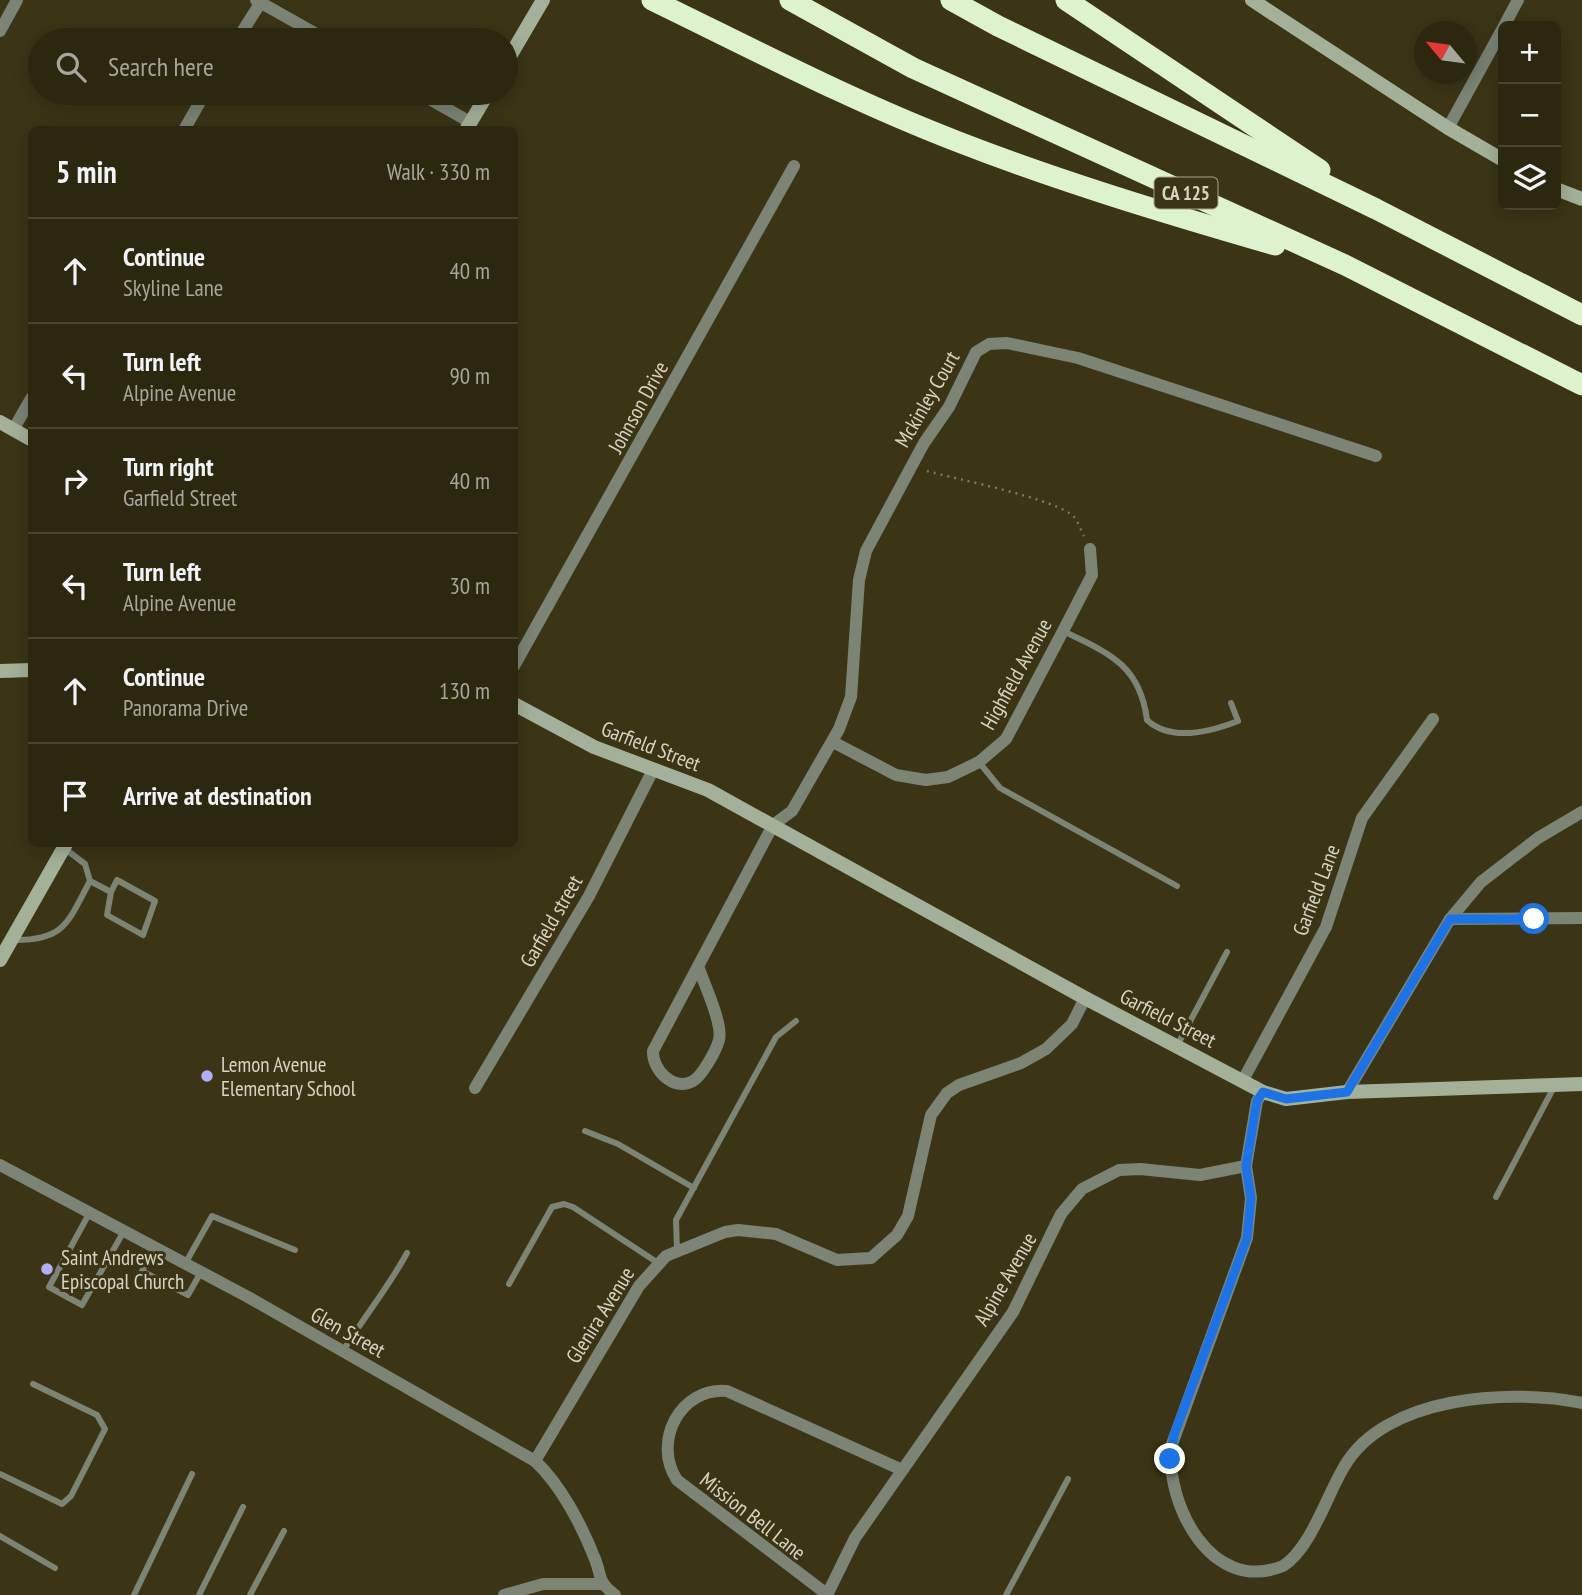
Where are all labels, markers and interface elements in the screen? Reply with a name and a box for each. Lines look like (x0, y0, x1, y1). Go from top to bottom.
north arrow (1414, 21, 1477, 84)
map controls (1498, 21, 1561, 210)
button: + (1498, 21, 1561, 84)
search box (28, 28, 518, 105)
icon: search (52, 48, 90, 86)
text: Search here (108, 50, 214, 83)
button: − (1498, 84, 1561, 147)
button: layers (1498, 147, 1561, 210)
text: 5 min (56, 152, 117, 191)
text: Walk · 330 m (387, 157, 490, 186)
road number: CA 125 (1154, 178, 1218, 209)
text: Continue (123, 240, 205, 273)
icon: ahead (56, 252, 94, 290)
text: 40 m (449, 256, 490, 285)
text: Skyline Lane (123, 273, 223, 302)
text: Turn left (123, 345, 201, 378)
street label: Mckinley Court (889, 346, 966, 452)
street label: Johnson Drive (601, 356, 674, 458)
icon: left (56, 357, 94, 395)
text: 90 m (449, 361, 490, 390)
text: Alpine Avenue (123, 378, 236, 407)
text: Turn right (123, 450, 214, 483)
icon: right (56, 462, 94, 500)
text: 40 m (449, 466, 490, 495)
text: Garfield Street (123, 483, 237, 512)
text: Turn left (123, 555, 201, 588)
icon: left (56, 567, 94, 605)
text: 30 m (449, 571, 490, 600)
text: Alpine Avenue (123, 588, 236, 617)
street label: Highfield Avenue (974, 614, 1058, 734)
text: Continue (123, 660, 205, 693)
icon: ahead (56, 672, 94, 710)
text: 130 m (439, 676, 490, 705)
text: Panorama Drive (123, 693, 248, 722)
street label: Garfield Street (597, 715, 705, 777)
icon: arrive (56, 777, 94, 815)
text: Arrive at destination (123, 779, 312, 812)
street label: Garfield Lane (1286, 841, 1346, 939)
street label: Garfield street (514, 870, 588, 972)
route start (1518, 903, 1549, 934)
street label: Garfield Street (1115, 982, 1221, 1054)
place label: Lemon Avenue Elementary School (221, 1051, 356, 1102)
marker: Lemon Avenue Elementary School (199, 1068, 215, 1084)
street label: Alpine Avenue (967, 1227, 1043, 1331)
place label: Saint Andrews Episcopal Church (61, 1244, 184, 1295)
marker: Saint Andrews Episcopal Church (39, 1261, 55, 1277)
street label: Glenira Avenue (560, 1262, 640, 1368)
street label: Glen Street (306, 1301, 390, 1364)
route end (1154, 1443, 1185, 1474)
street label: Mission Bell Lane (695, 1466, 811, 1566)

